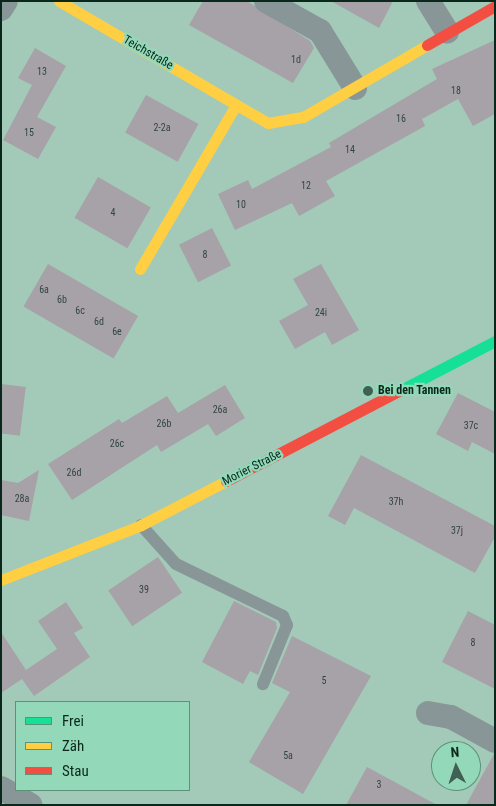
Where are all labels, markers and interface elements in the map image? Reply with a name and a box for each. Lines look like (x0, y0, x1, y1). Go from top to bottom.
street label: Teichstraße (120, 33, 176, 73)
house number: 1d (291, 54, 301, 66)
house number: 13 (37, 66, 47, 78)
house number: 18 (451, 85, 461, 97)
house number: 16 (396, 113, 406, 125)
house number: 2-2a (153, 122, 171, 134)
house number: 15 (24, 127, 34, 139)
house number: 14 (345, 144, 355, 156)
house number: 12 (301, 180, 311, 192)
house number: 10 (236, 199, 246, 211)
house number: 4 (111, 207, 115, 219)
house number: 8 (203, 249, 207, 261)
house number: 6a (39, 284, 49, 296)
house number: 6b (57, 294, 67, 306)
house number: 6c (75, 305, 85, 317)
house number: 24i (315, 307, 327, 319)
house number: 6d (94, 316, 104, 328)
house number: 6e (112, 326, 122, 338)
place label: Bei den Tannen (378, 384, 451, 398)
marker: Bei den Tannen (362, 385, 374, 397)
house number: 26a (213, 404, 227, 416)
house number: 26b (157, 418, 171, 430)
house number: 37c (464, 420, 478, 432)
house number: 26c (110, 438, 124, 450)
street label: Morier Straße (220, 447, 284, 489)
house number: 26d (67, 467, 81, 479)
house number: 28a (15, 493, 29, 505)
house number: 37h (389, 496, 403, 508)
house number: 37j (451, 525, 463, 537)
house number: 39 (139, 584, 149, 596)
house number: 8 (471, 637, 475, 649)
house number: 5 (322, 675, 326, 687)
legend (15, 701, 190, 791)
text: Frei (62, 712, 84, 730)
text: Zäh (62, 737, 84, 755)
north arrow (431, 741, 481, 791)
text: N (450, 744, 460, 760)
house number: 5a (283, 750, 293, 762)
text: Stau (62, 762, 89, 780)
house number: 3 (377, 779, 381, 791)

